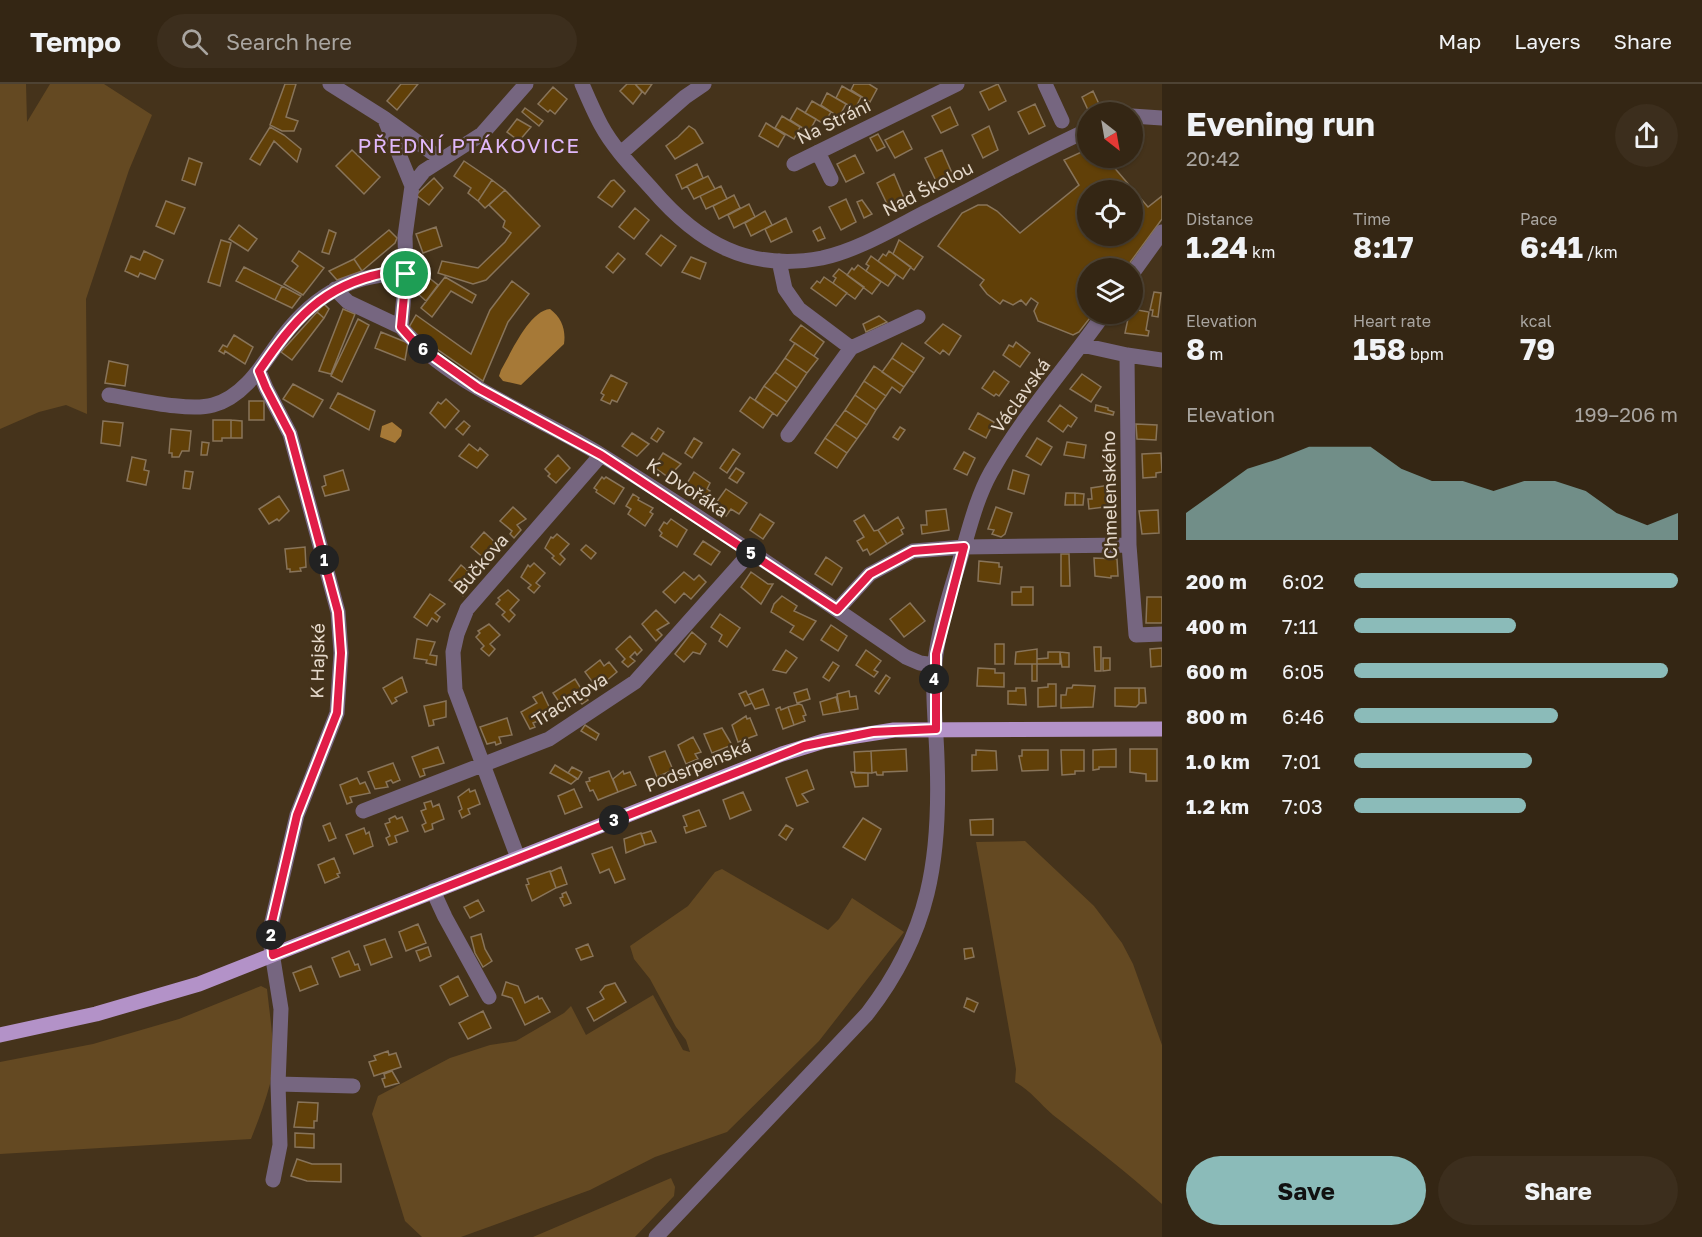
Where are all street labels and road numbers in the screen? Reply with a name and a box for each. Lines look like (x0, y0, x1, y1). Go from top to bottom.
street label: Na Stráni (793, 94, 874, 148)
street label: Nad Školou (879, 156, 977, 220)
street label: Václavská (986, 354, 1054, 437)
street label: Chmelenského (1097, 431, 1121, 559)
street label: K. Dvořáka (643, 453, 732, 522)
street label: Bučkova (448, 529, 512, 598)
street label: K Hajské (305, 623, 329, 699)
street label: Trachtova (528, 667, 611, 731)
street label: Podsrpenská (641, 734, 754, 796)

